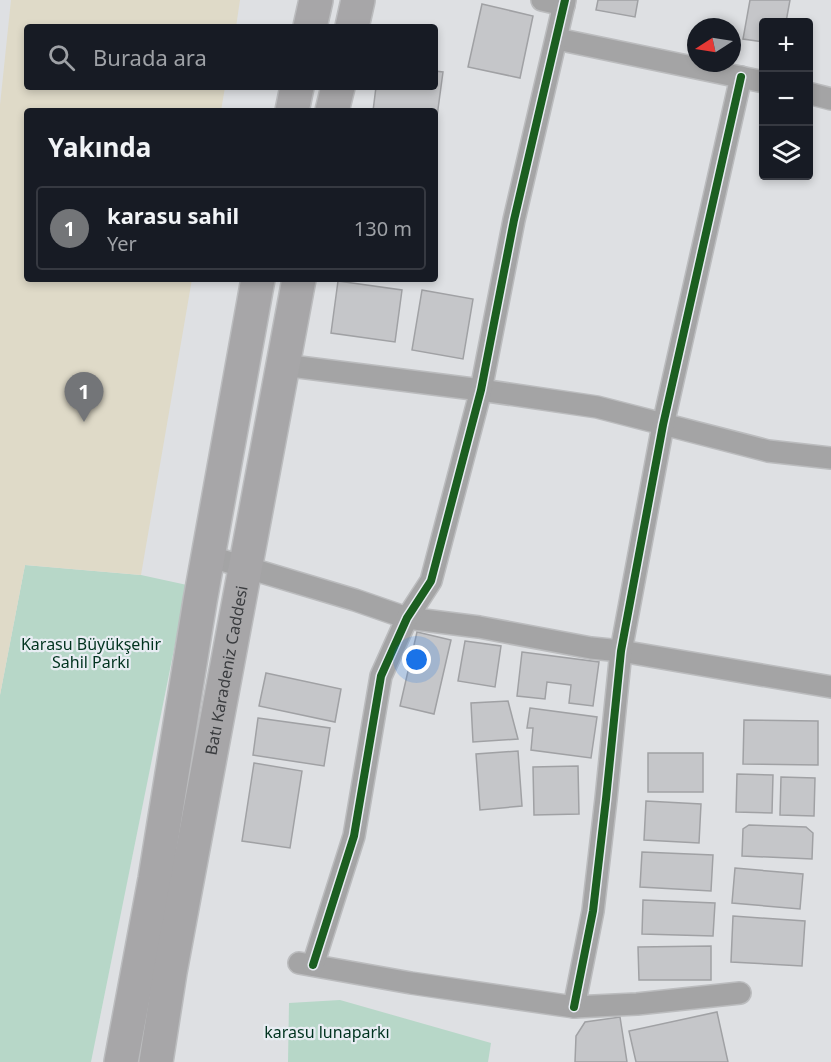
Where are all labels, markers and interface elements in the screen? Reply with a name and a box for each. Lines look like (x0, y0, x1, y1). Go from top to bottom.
north arrow (687, 18, 741, 72)
map controls (759, 18, 813, 180)
button: + (759, 18, 813, 72)
search box (24, 24, 438, 90)
icon: search (45, 41, 78, 74)
text: Burada ara (93, 42, 207, 72)
button: − (759, 72, 813, 126)
button: layers (759, 126, 813, 180)
text: Yakında (48, 129, 151, 165)
text: karasu sahil (107, 200, 239, 230)
text: 1 (64, 215, 75, 242)
text: 130 m (354, 215, 412, 242)
text: Yer (107, 230, 137, 257)
pin: 1 (64, 372, 104, 422)
street label: Batı Karadeniz Caddesi (200, 584, 253, 757)
park label: Karasu Büyükşehir Sahil Parkı (21, 633, 161, 673)
your location (402, 645, 431, 674)
park label: karasu lunaparkı (264, 1021, 390, 1043)

